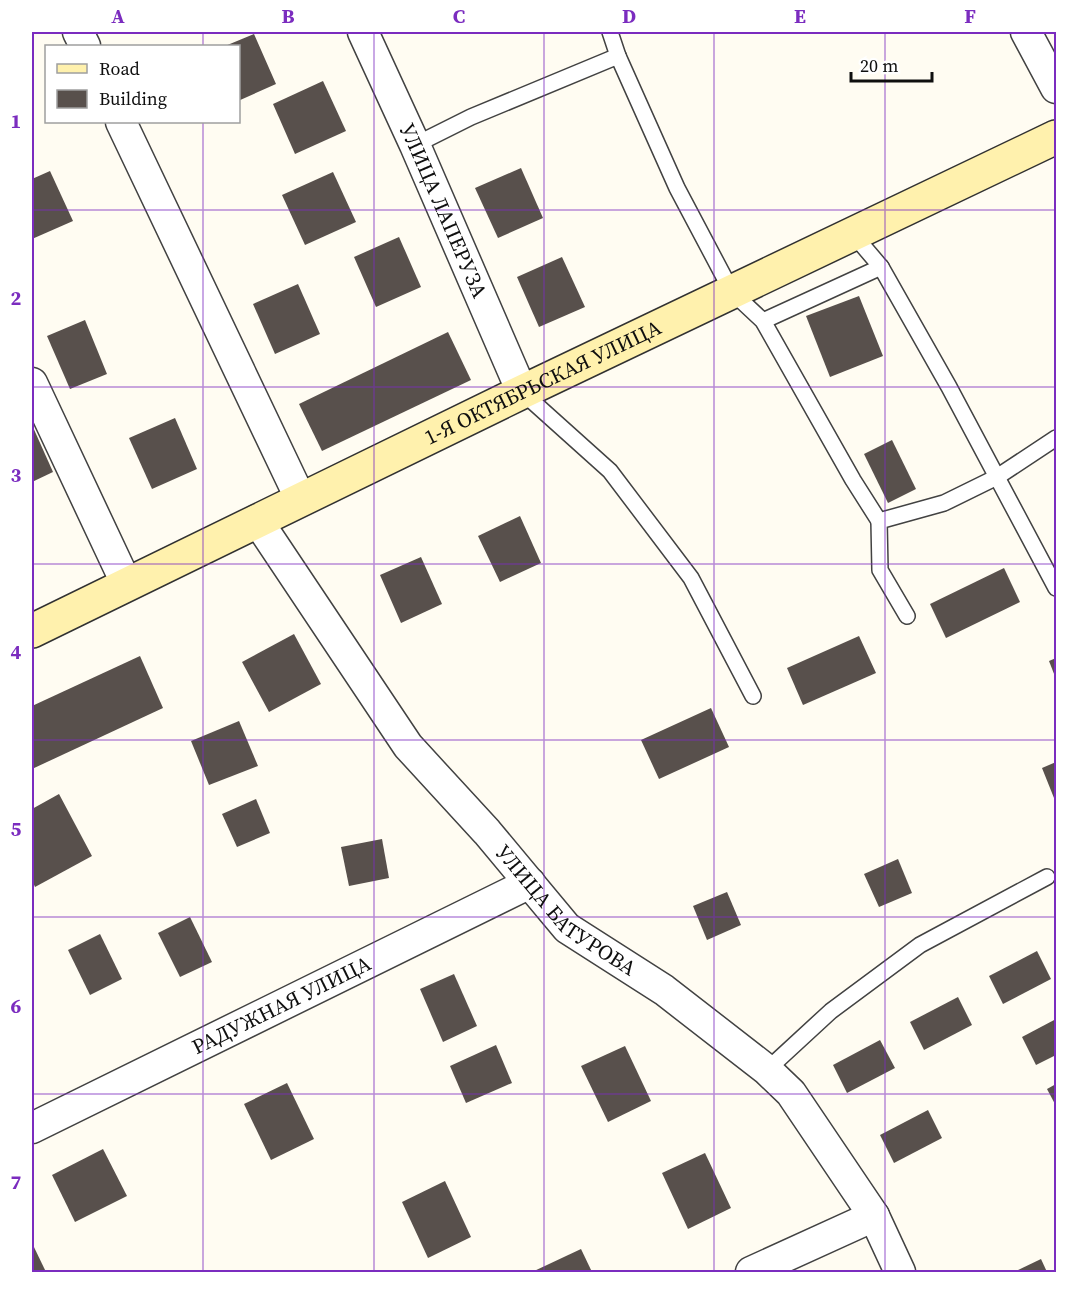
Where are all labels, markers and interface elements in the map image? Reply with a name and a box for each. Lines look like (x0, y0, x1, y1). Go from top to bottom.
text: A (111, 2, 125, 30)
text: B (281, 2, 295, 30)
text: C (453, 2, 465, 30)
text: D (622, 2, 636, 30)
text: E (794, 2, 806, 30)
text: F (964, 2, 976, 30)
legend (45, 45, 240, 123)
scale bar (851, 45, 932, 83)
text: 20 m (860, 53, 898, 78)
text: Road (99, 56, 140, 81)
text: Building (99, 86, 167, 111)
text: 1 (11, 107, 21, 135)
street label: УЛИЦА ЛАПЕРУЗА (393, 119, 495, 302)
text: 2 (11, 284, 22, 312)
street label: 1-Я ОКТЯБРЬСКАЯ УЛИЦА (419, 313, 666, 451)
text: 3 (11, 461, 22, 489)
text: 4 (11, 638, 22, 666)
text: 5 (11, 815, 22, 843)
street label: УЛИЦА БАТУРОВА (489, 838, 642, 983)
street label: РАДУЖНАЯ УЛИЦА (187, 949, 376, 1061)
text: 6 (11, 992, 22, 1020)
text: 7 (11, 1168, 22, 1196)

